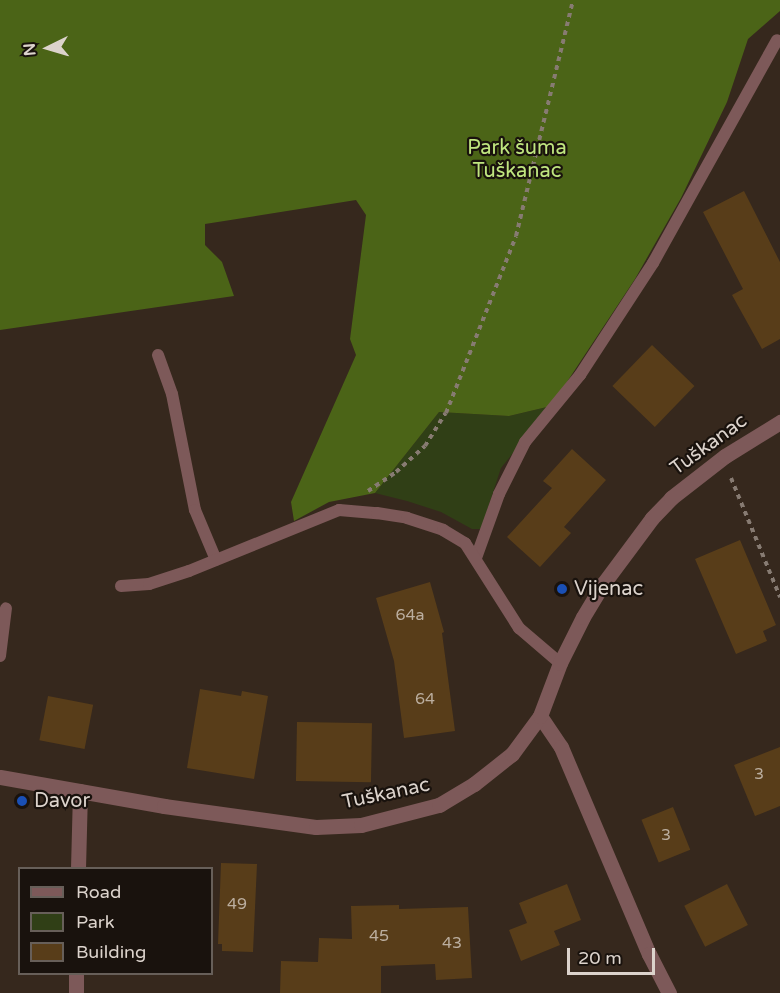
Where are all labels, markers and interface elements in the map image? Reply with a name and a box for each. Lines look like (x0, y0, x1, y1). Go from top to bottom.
north arrow (18, 18, 78, 78)
text: N (20, 42, 41, 57)
park label: Park šuma Tuškanac (467, 137, 567, 184)
street label: Tuškanac (666, 409, 752, 481)
place label: Vijenac (574, 577, 643, 601)
marker: Vijenac (555, 582, 569, 596)
house number: 64a (395, 605, 425, 625)
house number: 64 (415, 689, 435, 709)
house number: 3 (754, 764, 764, 784)
street label: Tuškanac (340, 773, 432, 815)
place label: Davor (34, 789, 90, 813)
marker: Davor (15, 794, 29, 808)
house number: 3 (661, 825, 671, 845)
legend (18, 867, 213, 975)
text: Road (76, 881, 121, 903)
house number: 49 (227, 894, 247, 914)
text: Park (76, 911, 114, 933)
house number: 45 (369, 926, 389, 946)
house number: 43 (442, 933, 462, 953)
scale bar (570, 936, 658, 974)
text: Building (76, 941, 146, 963)
text: 20 m (578, 947, 622, 969)

